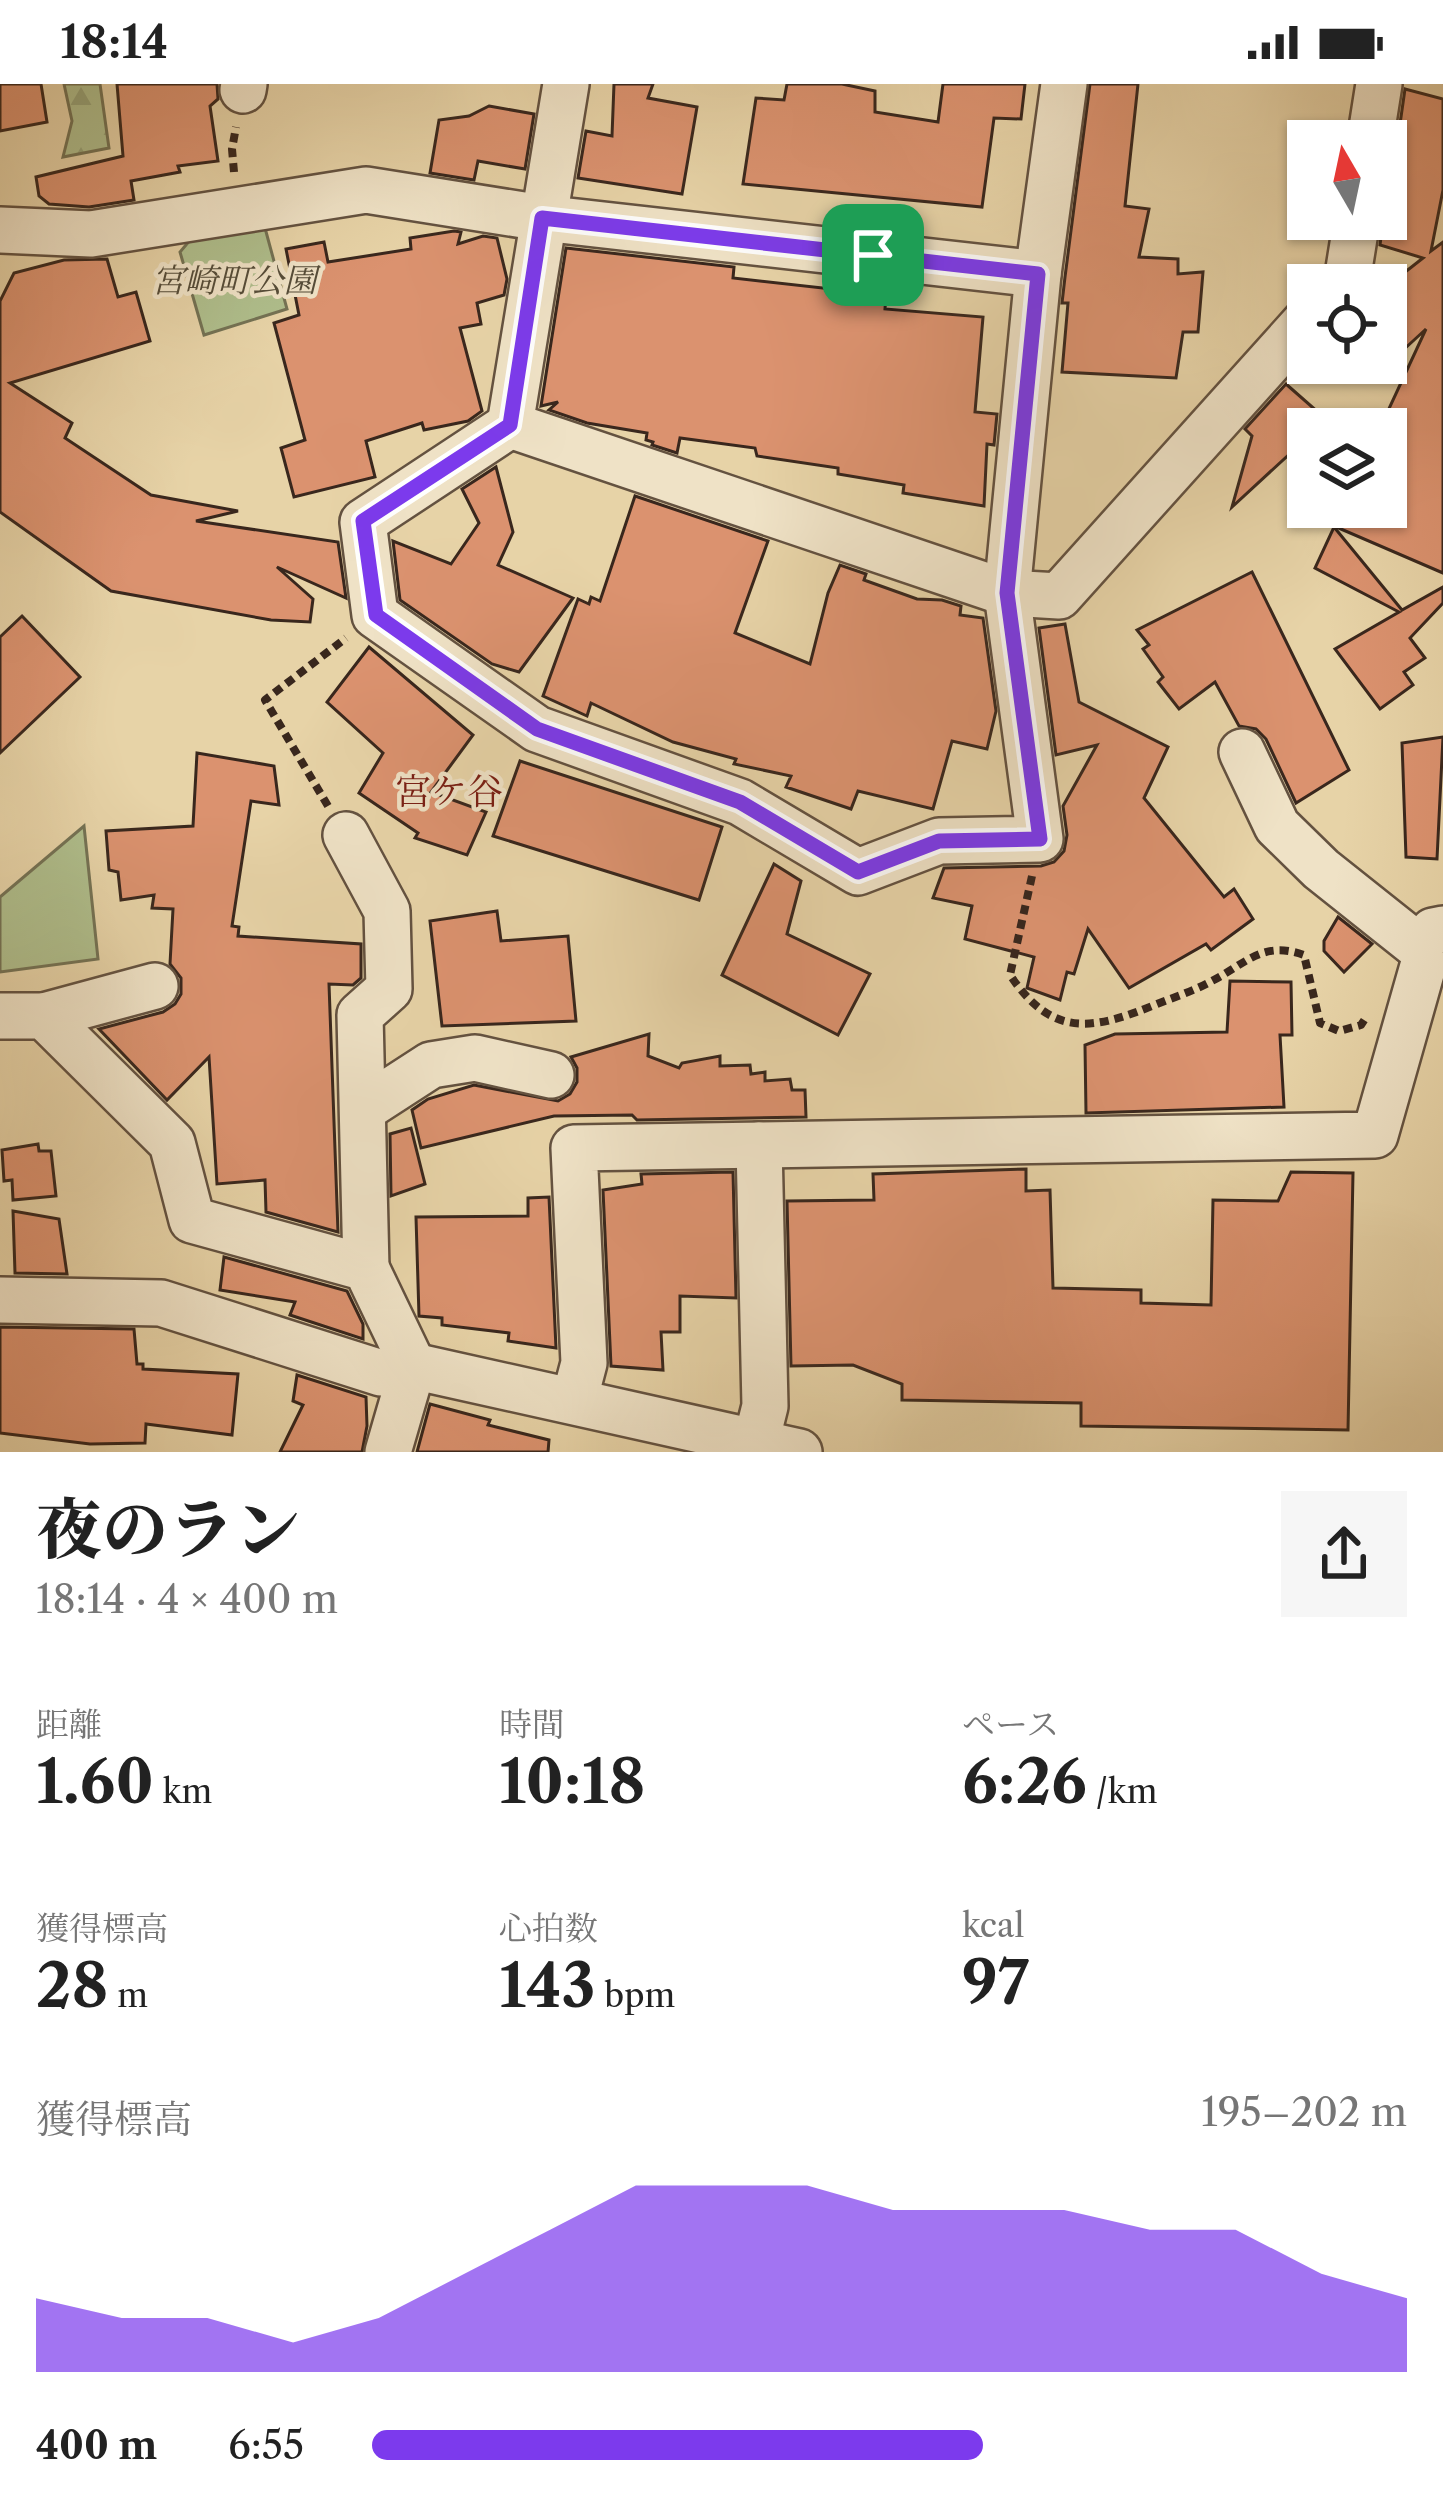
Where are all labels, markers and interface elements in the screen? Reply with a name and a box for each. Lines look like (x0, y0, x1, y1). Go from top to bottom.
text: 18:14 (60, 14, 168, 70)
north arrow (1287, 120, 1407, 240)
map controls (1287, 120, 1407, 528)
pin (822, 204, 924, 306)
icon: arrive (840, 222, 906, 288)
park label: 宮崎町公園 (152, 260, 322, 301)
button: locate (1287, 264, 1407, 384)
button: layers (1287, 408, 1407, 528)
district label: 宮ケ谷 (395, 769, 503, 813)
text: 夜のラン (36, 1489, 300, 1570)
button: share (1281, 1491, 1407, 1617)
text: 18:14 · 4 × 400 m (36, 1575, 338, 1623)
text: 距離 (36, 1704, 102, 1745)
text: 時間 (499, 1704, 565, 1745)
text: ペース (962, 1704, 1059, 1745)
text: 1.60 (36, 1745, 154, 1819)
text: 10:18 (499, 1745, 645, 1819)
text: 6:26 (962, 1745, 1087, 1819)
text: km (154, 1771, 212, 1812)
text: /km (1087, 1771, 1157, 1812)
text: kcal (962, 1905, 1024, 1946)
text: 獲得標高 (36, 1908, 168, 1949)
text: 心拍数 (499, 1908, 598, 1949)
text: 97 (962, 1946, 1029, 2020)
text: 28 (36, 1949, 108, 2023)
text: 143 (499, 1949, 595, 2023)
text: m (108, 1975, 148, 2016)
text: bpm (595, 1975, 675, 2016)
text: 195–202 m (1201, 2088, 1407, 2136)
text: 獲得標高 (36, 2095, 192, 2143)
text: 400 m (36, 2421, 157, 2469)
text: 6:55 (228, 2421, 304, 2469)

